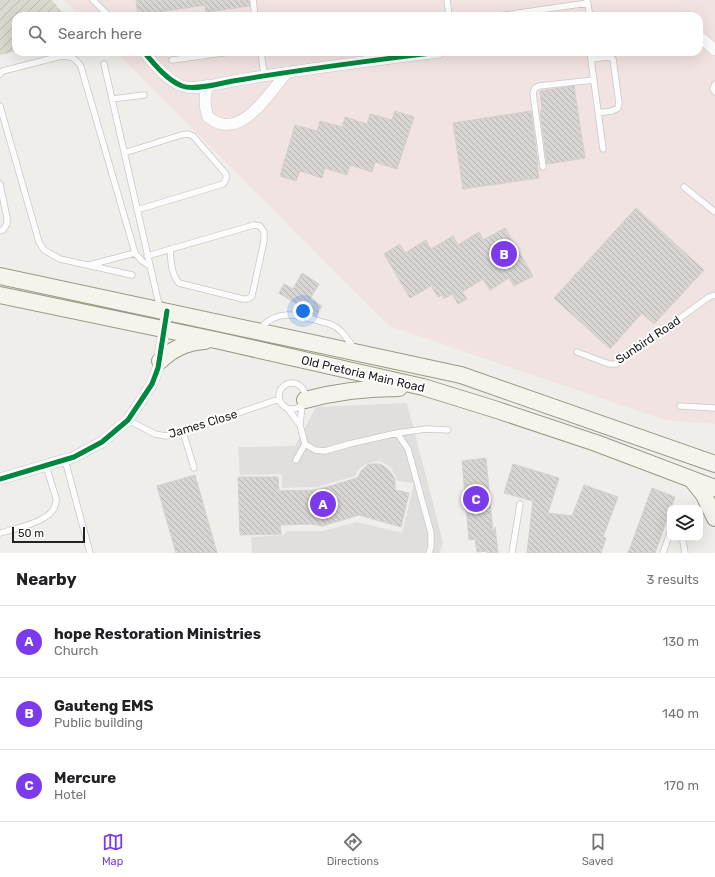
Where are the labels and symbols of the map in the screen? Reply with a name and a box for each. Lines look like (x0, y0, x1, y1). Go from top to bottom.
pin: B (491, 239, 517, 269)
your location (293, 301, 313, 321)
street label: Sunbird Road (613, 313, 683, 367)
street label: Old Pretoria Main Road (300, 353, 426, 395)
street label: James Close (167, 407, 239, 441)
pin: C (463, 484, 489, 514)
pin: A (310, 489, 336, 519)
scale bar (12, 525, 85, 544)

